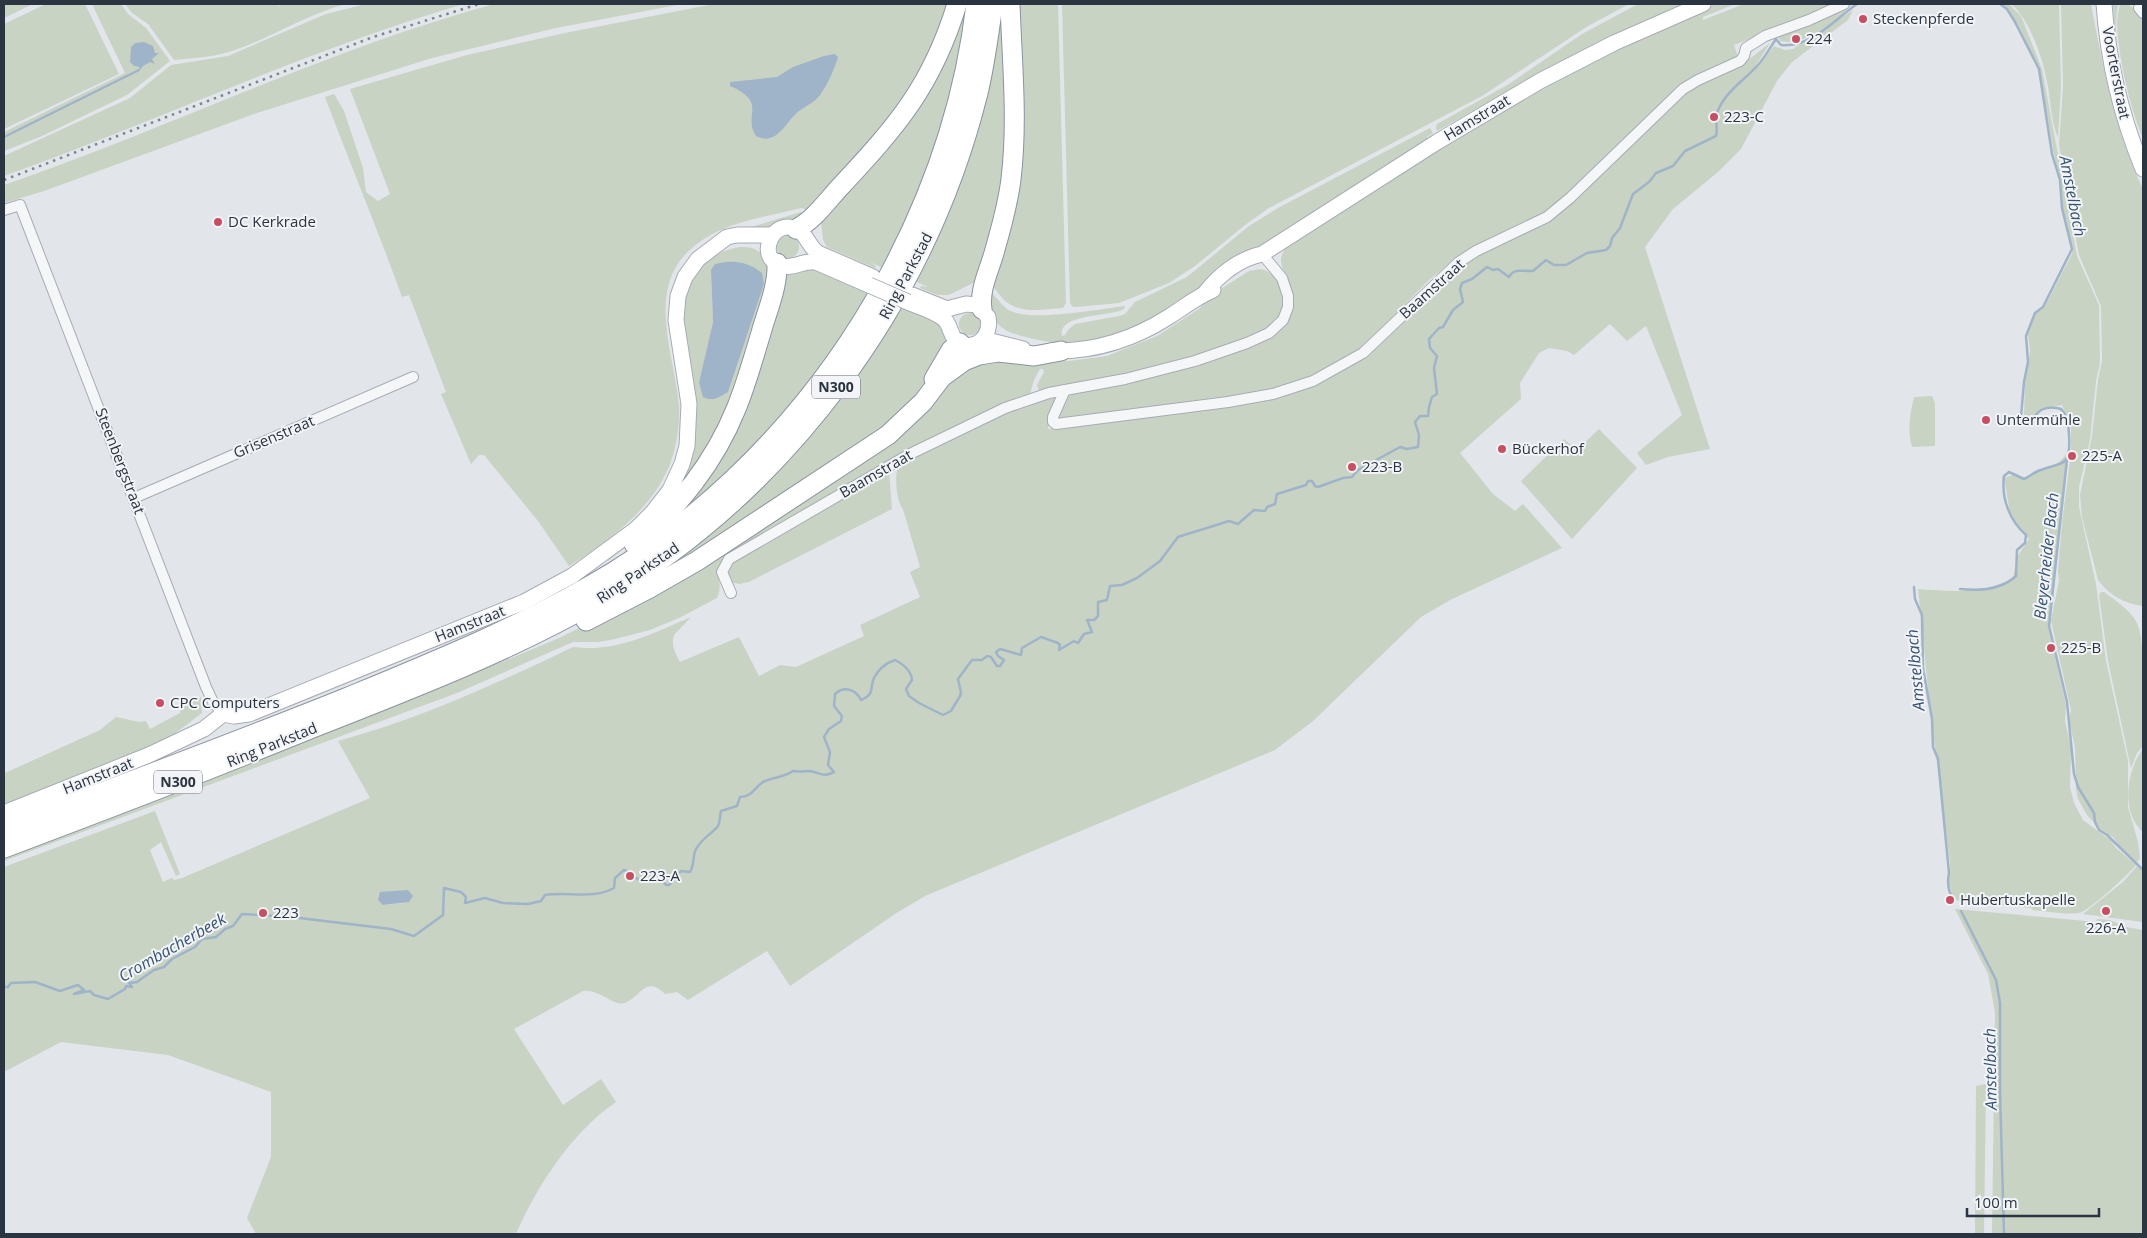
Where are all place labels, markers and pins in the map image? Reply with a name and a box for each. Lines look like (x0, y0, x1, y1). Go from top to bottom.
place label: Steckenpferde (1873, 8, 1974, 28)
marker: Steckenpferde (1857, 13, 1869, 25)
place label: 224 (1806, 28, 1832, 48)
marker: 224 (1790, 33, 1802, 45)
place label: 223-C (1724, 106, 1764, 126)
marker: 223-C (1708, 111, 1720, 123)
place label: DC Kerkrade (228, 211, 316, 231)
marker: DC Kerkrade (212, 216, 224, 228)
place label: Untermühle (1996, 409, 2081, 429)
marker: Untermühle (1980, 414, 1992, 426)
place label: Bückerhof (1512, 438, 1585, 458)
marker: Bückerhof (1496, 443, 1508, 455)
place label: 225-A (2082, 445, 2123, 465)
marker: 225-A (2066, 450, 2078, 462)
place label: 223-B (1362, 456, 1402, 476)
marker: 223-B (1346, 461, 1358, 473)
place label: 225-B (2061, 637, 2101, 657)
marker: 225-B (2045, 642, 2057, 654)
place label: CPC Computers (170, 692, 280, 712)
marker: CPC Computers (154, 697, 166, 709)
place label: 223-A (640, 865, 681, 885)
marker: 223-A (624, 870, 636, 882)
place label: Hubertuskapelle (1960, 889, 2076, 909)
marker: Hubertuskapelle (1944, 894, 1956, 906)
place label: 223 (273, 902, 299, 922)
marker: 226-A (2100, 905, 2112, 917)
marker: 223 (257, 907, 269, 919)
place label: 226-A (2086, 917, 2127, 937)

